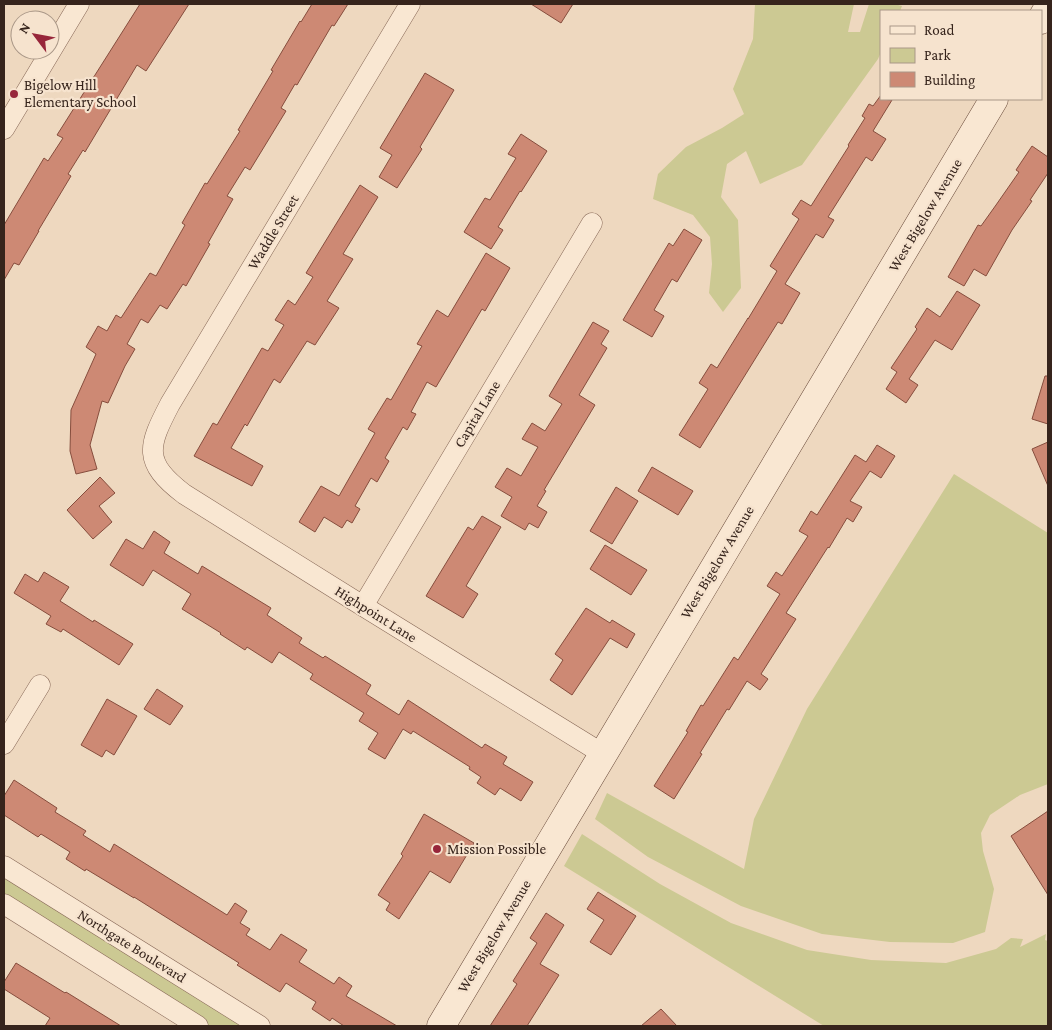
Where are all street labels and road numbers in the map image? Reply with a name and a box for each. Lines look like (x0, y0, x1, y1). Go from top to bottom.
street label: West Bigelow Avenue (885, 155, 966, 275)
street label: Waddle Street (244, 191, 302, 272)
street label: Capital Lane (451, 377, 504, 451)
street label: West Bigelow Avenue (677, 502, 758, 622)
street label: Highpoint Lane (332, 583, 420, 647)
street label: West Bigelow Avenue (454, 876, 535, 996)
street label: Northgate Boulevard (74, 906, 189, 987)

